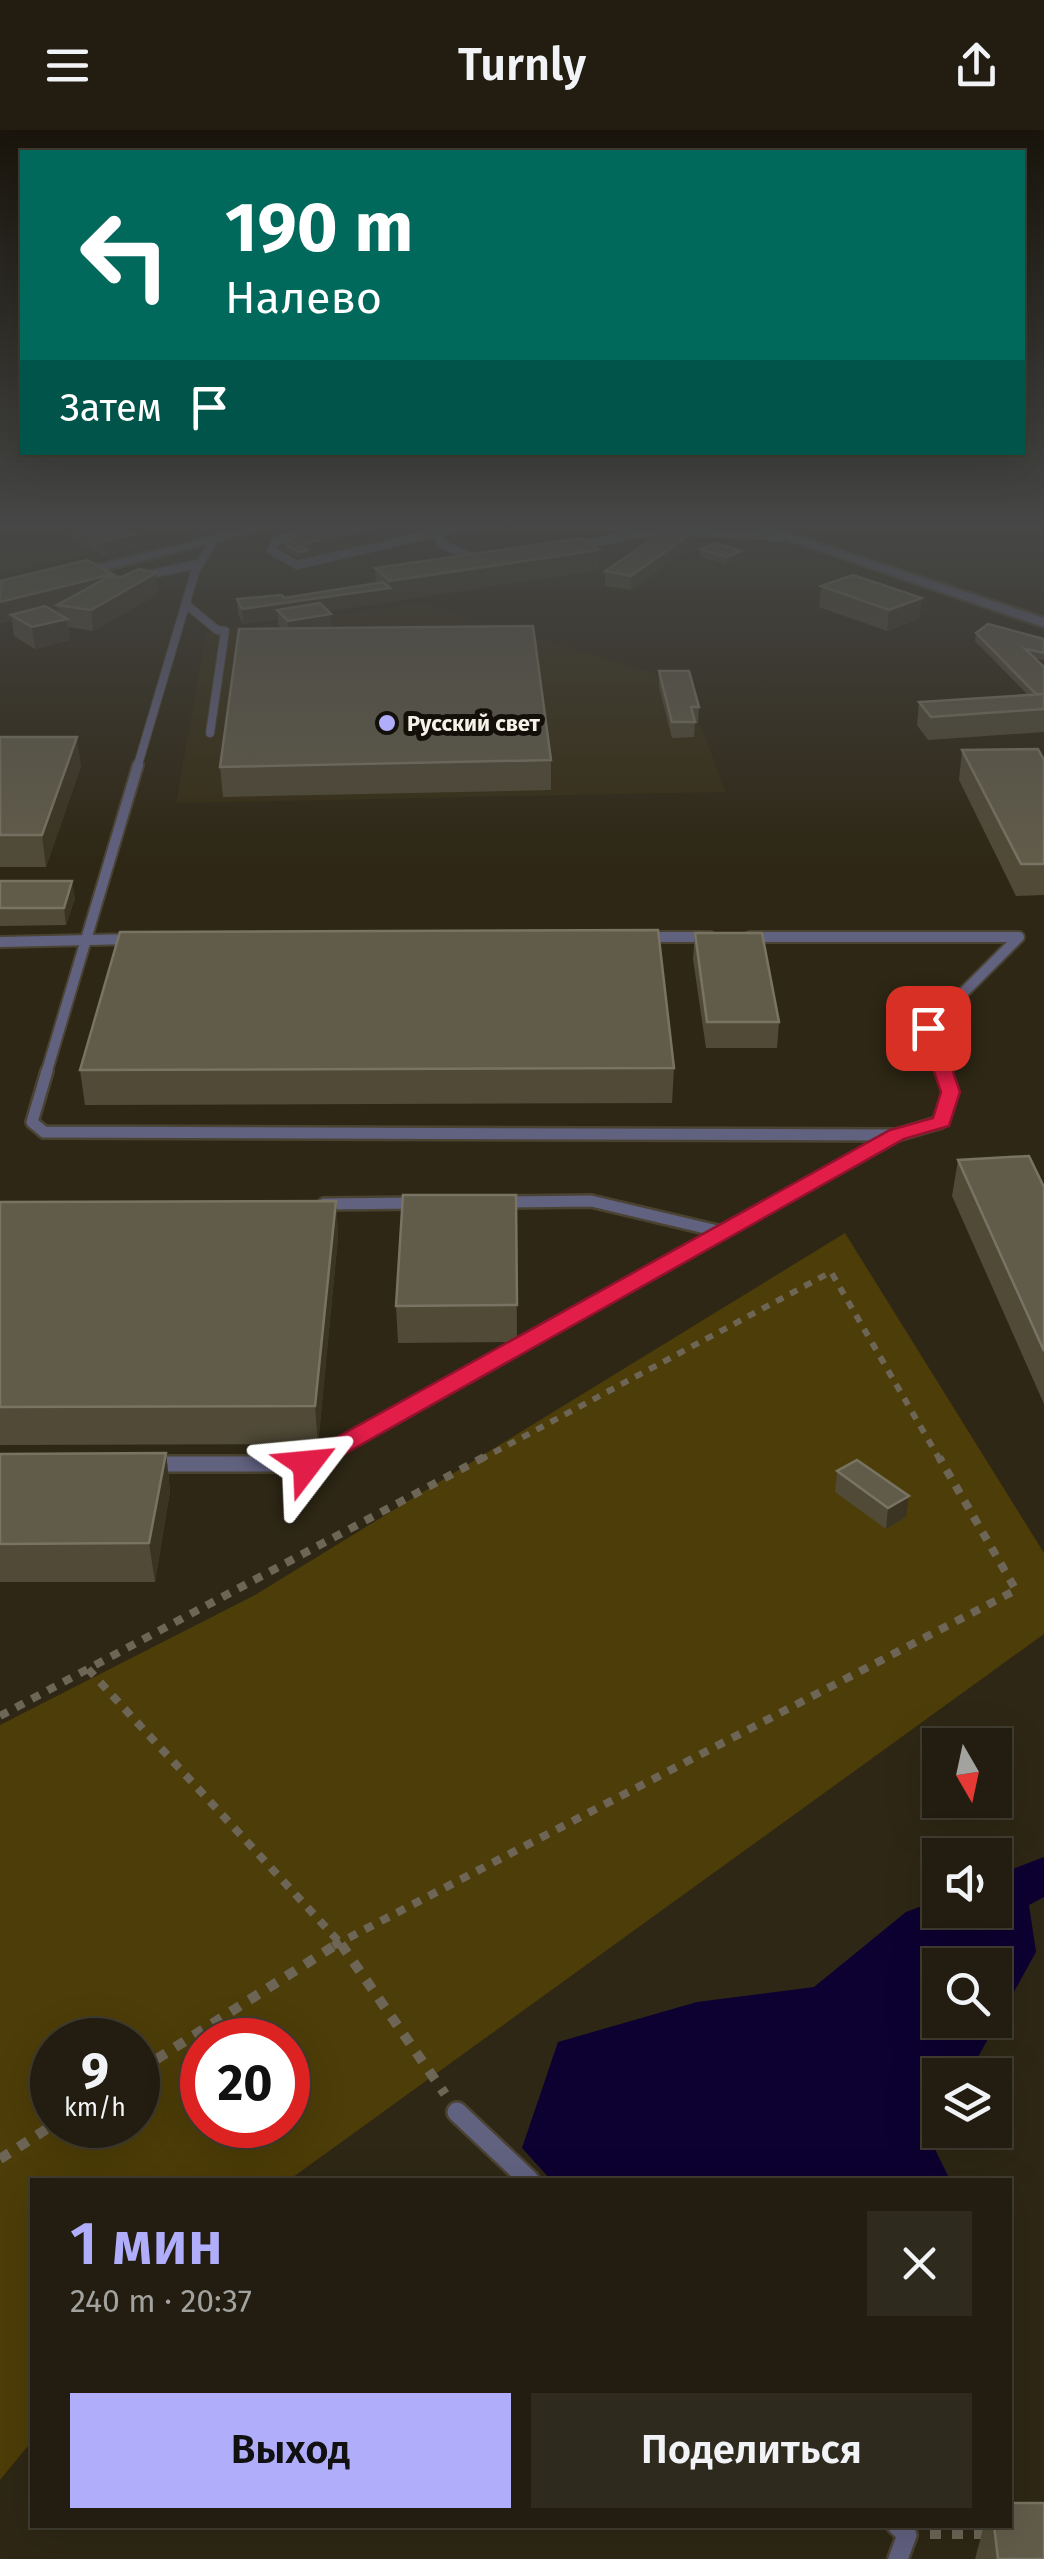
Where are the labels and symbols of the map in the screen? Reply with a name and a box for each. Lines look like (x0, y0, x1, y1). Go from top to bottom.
place label: Русский свет (407, 710, 540, 737)
marker: Русский свет (376, 712, 398, 734)
pin (886, 986, 971, 1071)
position arrow (255, 1412, 359, 1516)
north arrow (922, 1728, 1012, 1818)
speed limit sign: 20 (180, 2018, 310, 2148)

